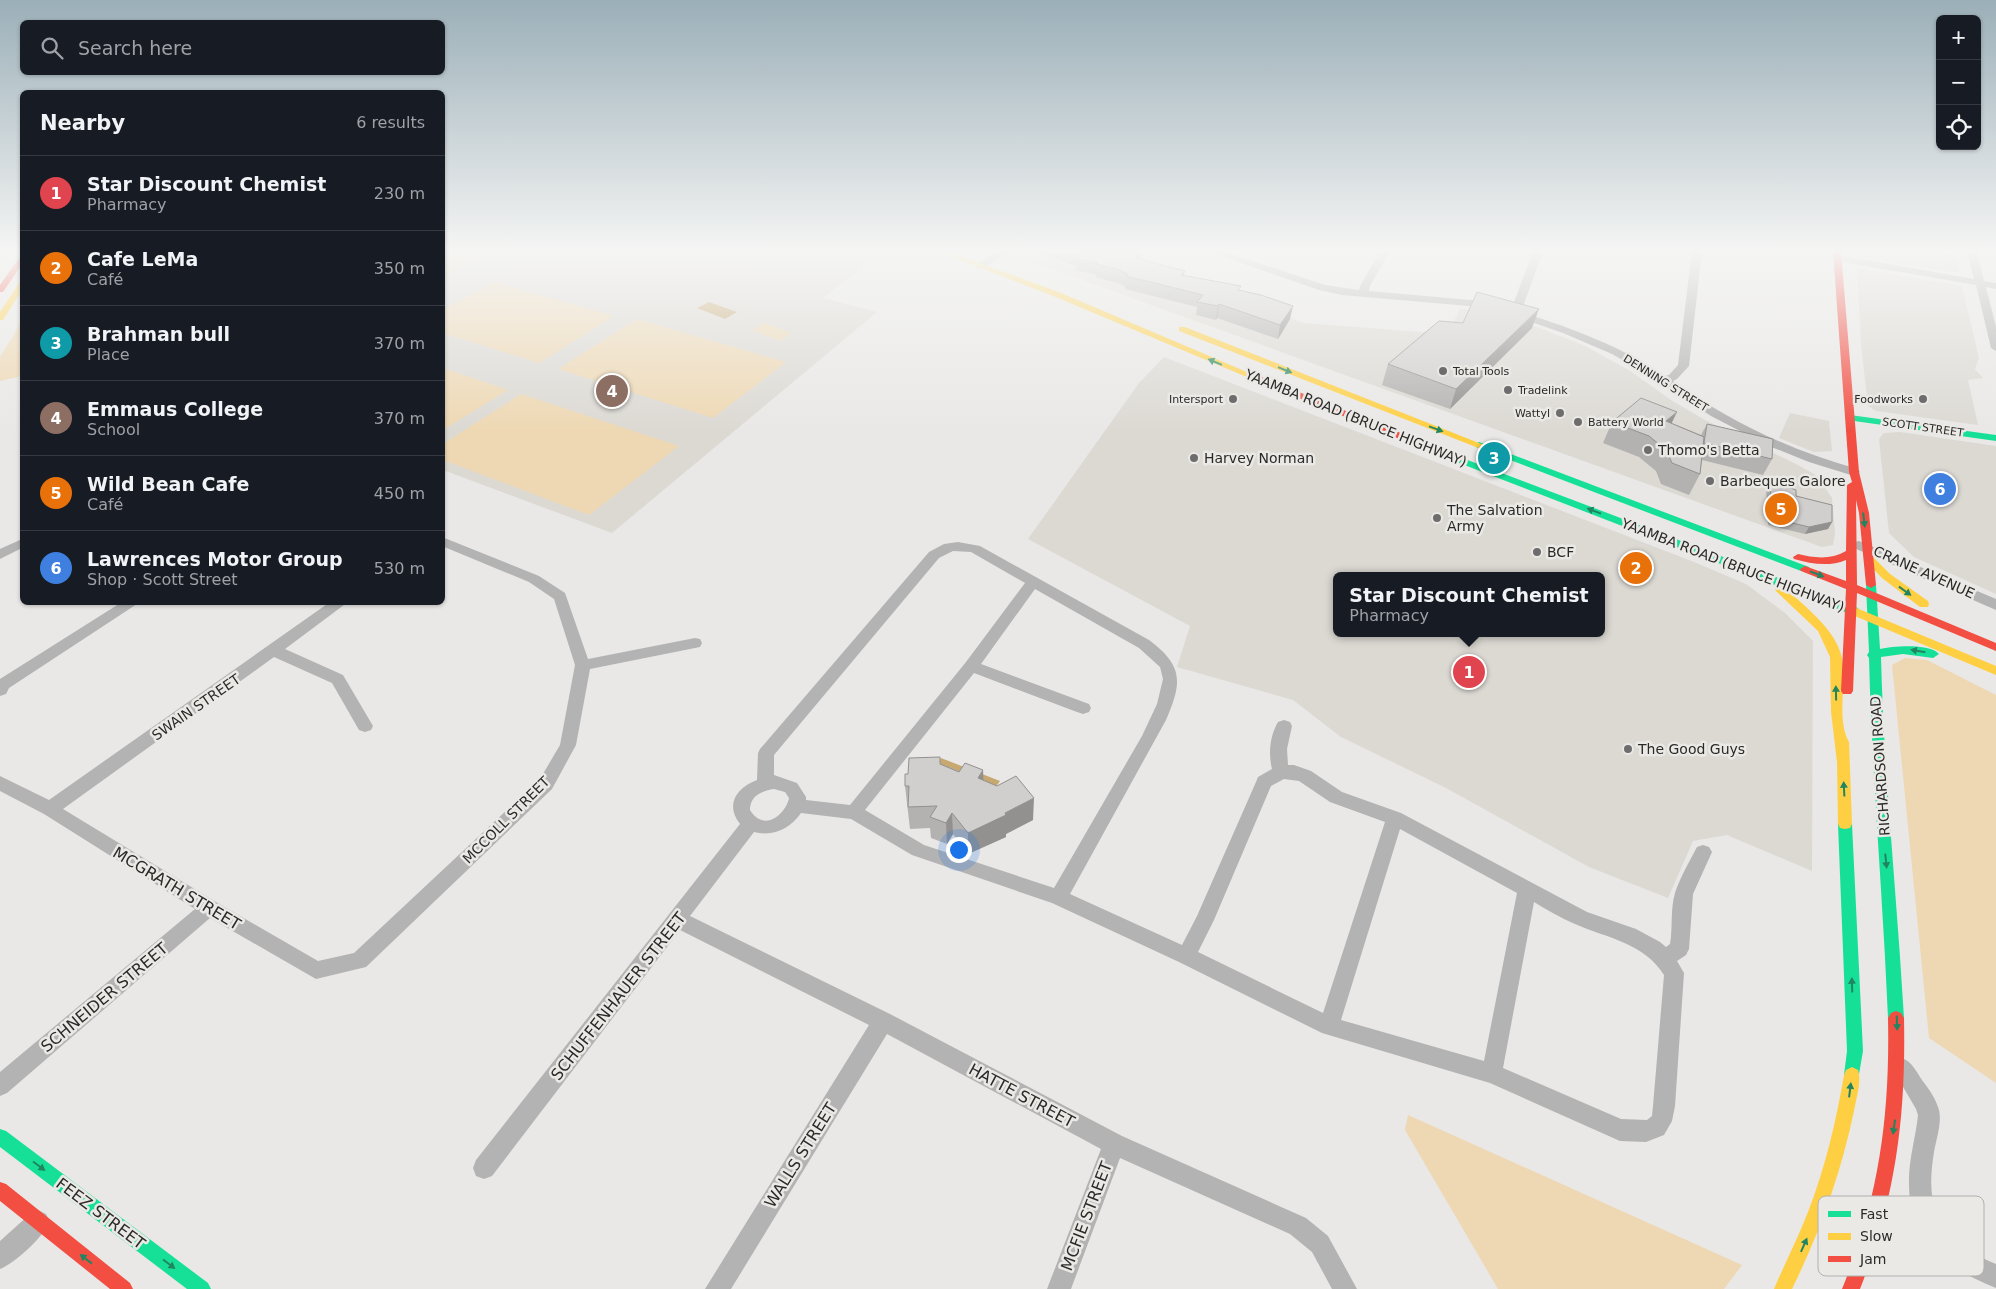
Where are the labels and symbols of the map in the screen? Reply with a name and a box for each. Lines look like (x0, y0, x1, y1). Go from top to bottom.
street label: DENNING STREET (1621, 352, 1711, 415)
one-way arrow (1208, 357, 1222, 365)
marker: Total Tools (1437, 365, 1449, 377)
place label: Total Tools (1452, 365, 1510, 378)
street label: YAAMBA ROAD (BRUCE HIGHWAY) (1242, 366, 1469, 470)
one-way arrow (1278, 366, 1292, 374)
pin: 4 (596, 372, 628, 410)
marker: Tradelink (1502, 384, 1514, 396)
place label: Tradelink (1517, 384, 1568, 397)
place label: Intersport (1169, 393, 1224, 406)
marker: Intersport (1227, 393, 1239, 405)
place label: Foodworks (1854, 393, 1913, 406)
marker: Foodworks (1917, 393, 1929, 405)
place label: Wattyl (1515, 407, 1550, 420)
marker: Wattyl (1554, 407, 1566, 419)
street label: SCOTT STREET (1881, 415, 1965, 440)
marker: Battery World (1572, 416, 1584, 428)
place label: Battery World (1588, 416, 1664, 429)
one-way arrow (1429, 425, 1444, 433)
pin: 3 (1478, 439, 1510, 477)
place label: Thomo's Betta (1657, 442, 1760, 458)
marker: Thomo's Betta (1642, 444, 1654, 456)
place label: Harvey Norman (1204, 450, 1314, 466)
marker: Harvey Norman (1188, 452, 1200, 464)
pin: 6 (1924, 470, 1956, 508)
place label: Barbeques Galore (1720, 473, 1846, 489)
marker: Barbeques Galore (1704, 475, 1716, 487)
pin: 5 (1765, 490, 1797, 528)
place label: The Salvation Army (1446, 502, 1543, 534)
one-way arrow (1587, 507, 1601, 515)
marker: The Salvation Army (1431, 512, 1443, 524)
one-way arrow (1860, 512, 1868, 528)
street label: YAAMBA ROAD (BRUCE HIGHWAY) (1618, 515, 1847, 615)
street label: CRANE AVENUE (1871, 543, 1977, 601)
place label: BCF (1547, 544, 1574, 560)
marker: BCF (1531, 546, 1543, 558)
pin: 2 (1620, 549, 1652, 587)
one-way arrow (1810, 570, 1825, 578)
one-way arrow (1898, 586, 1912, 596)
one-way arrow (1910, 647, 1926, 655)
pin: 1 (1453, 653, 1485, 691)
street label: SWAIN STREET (149, 670, 244, 743)
one-way arrow (1832, 685, 1840, 701)
street label: RICHARDSON ROAD (1867, 696, 1893, 836)
place label: The Good Guys (1637, 741, 1745, 757)
marker: The Good Guys (1622, 743, 1634, 755)
street label: MCCOLL STREET (459, 773, 553, 867)
one-way arrow (1839, 781, 1847, 797)
your location (946, 837, 972, 863)
street label: MCGRATH STREET (109, 843, 244, 934)
one-way arrow (1882, 853, 1890, 869)
street label: SCHUFFENHAUER STREET (547, 908, 690, 1084)
street label: SCHNEIDER STREET (37, 939, 172, 1056)
one-way arrow (1848, 977, 1856, 993)
one-way arrow (1893, 1015, 1901, 1031)
street label: HATTE STREET (966, 1060, 1078, 1131)
one-way arrow (1846, 1081, 1854, 1097)
street label: WALLS STREET (761, 1099, 840, 1211)
one-way arrow (1889, 1119, 1897, 1135)
street label: MCFIE STREET (1057, 1159, 1116, 1273)
one-way arrow (32, 1161, 45, 1172)
street label: FEEZ STREET (52, 1174, 149, 1253)
legend (1818, 1196, 1984, 1276)
text: Fast (1860, 1206, 1889, 1222)
text: Slow (1860, 1228, 1893, 1244)
one-way arrow (1801, 1238, 1809, 1252)
text: Jam (1859, 1251, 1886, 1267)
one-way arrow (80, 1254, 93, 1265)
one-way arrow (162, 1259, 176, 1269)

